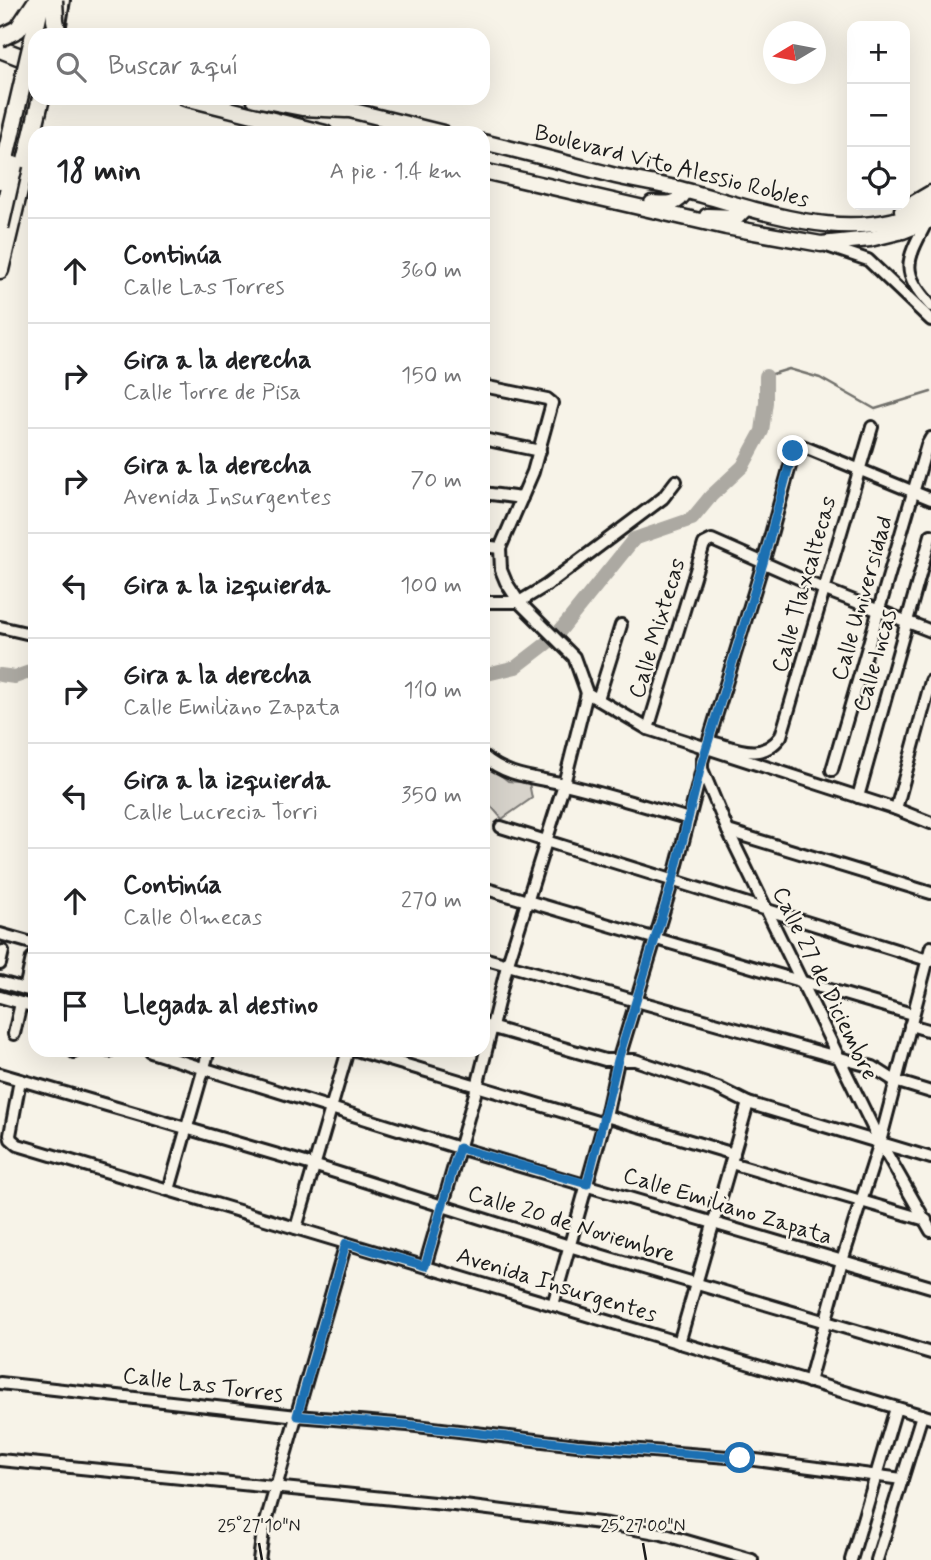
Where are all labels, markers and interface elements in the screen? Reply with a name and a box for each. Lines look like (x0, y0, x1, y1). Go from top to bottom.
north arrow (763, 21, 826, 84)
map controls (847, 21, 910, 210)
button: + (847, 21, 910, 84)
search box (28, 28, 490, 105)
icon: search (52, 48, 90, 86)
text: Buscar aquí (108, 50, 239, 84)
button: − (847, 84, 910, 147)
street label: Boulevard Vito Alessio Robles (531, 118, 812, 216)
button: locate (847, 147, 910, 210)
text: 18 min (56, 152, 142, 191)
text: A pie · 1.4 km (329, 157, 462, 187)
text: Continúa (123, 239, 222, 273)
icon: ahead (56, 252, 94, 290)
text: 360 m (401, 256, 462, 286)
text: Calle Las Torres (123, 273, 284, 303)
text: Gira a la derecha (123, 344, 312, 378)
icon: right (56, 357, 94, 395)
text: 150 m (401, 361, 462, 391)
text: Calle Torre de Pisa (123, 378, 301, 408)
route end (777, 435, 808, 466)
text: Gira a la derecha (123, 449, 312, 483)
icon: right (56, 462, 94, 500)
text: 70 m (410, 466, 462, 496)
text: Avenida Insurgentes (123, 483, 331, 513)
street label: Calle Tlaxcaltecas (765, 493, 844, 676)
street label: Calle Universidad (825, 513, 901, 685)
street label: Calle Mixtecas (622, 555, 694, 702)
icon: left (56, 567, 94, 605)
text: Gira a la izquierda (123, 569, 330, 603)
text: 100 m (400, 571, 462, 601)
street label: Calle Incas (847, 606, 905, 715)
text: Gira a la derecha (123, 659, 312, 693)
icon: right (56, 672, 94, 710)
text: 110 m (403, 676, 462, 706)
text: Calle Emiliano Zapata (123, 693, 340, 723)
text: Gira a la izquierda (123, 764, 330, 798)
icon: left (56, 777, 94, 815)
text: 350 m (401, 781, 462, 811)
text: Calle Lucrecia Torri (123, 798, 318, 828)
text: Continúa (123, 869, 222, 903)
icon: ahead (56, 882, 94, 920)
street label: Calle 27 de Diciembre (764, 882, 884, 1086)
text: 270 m (401, 886, 462, 916)
text: Calle Olmecas (123, 903, 262, 933)
icon: arrive (56, 987, 94, 1025)
text: Llegada al destino (123, 989, 318, 1023)
street label: Calle Emiliano Zapata (619, 1161, 836, 1253)
street label: Calle 20 de Noviembre (464, 1179, 679, 1271)
street label: Avenida Insurgentes (453, 1241, 660, 1331)
street label: Calle Las Torres (121, 1361, 285, 1411)
route start (724, 1442, 755, 1473)
text: 25°27'10"N (217, 1514, 301, 1538)
text: 25°27'00"N (600, 1514, 686, 1538)

